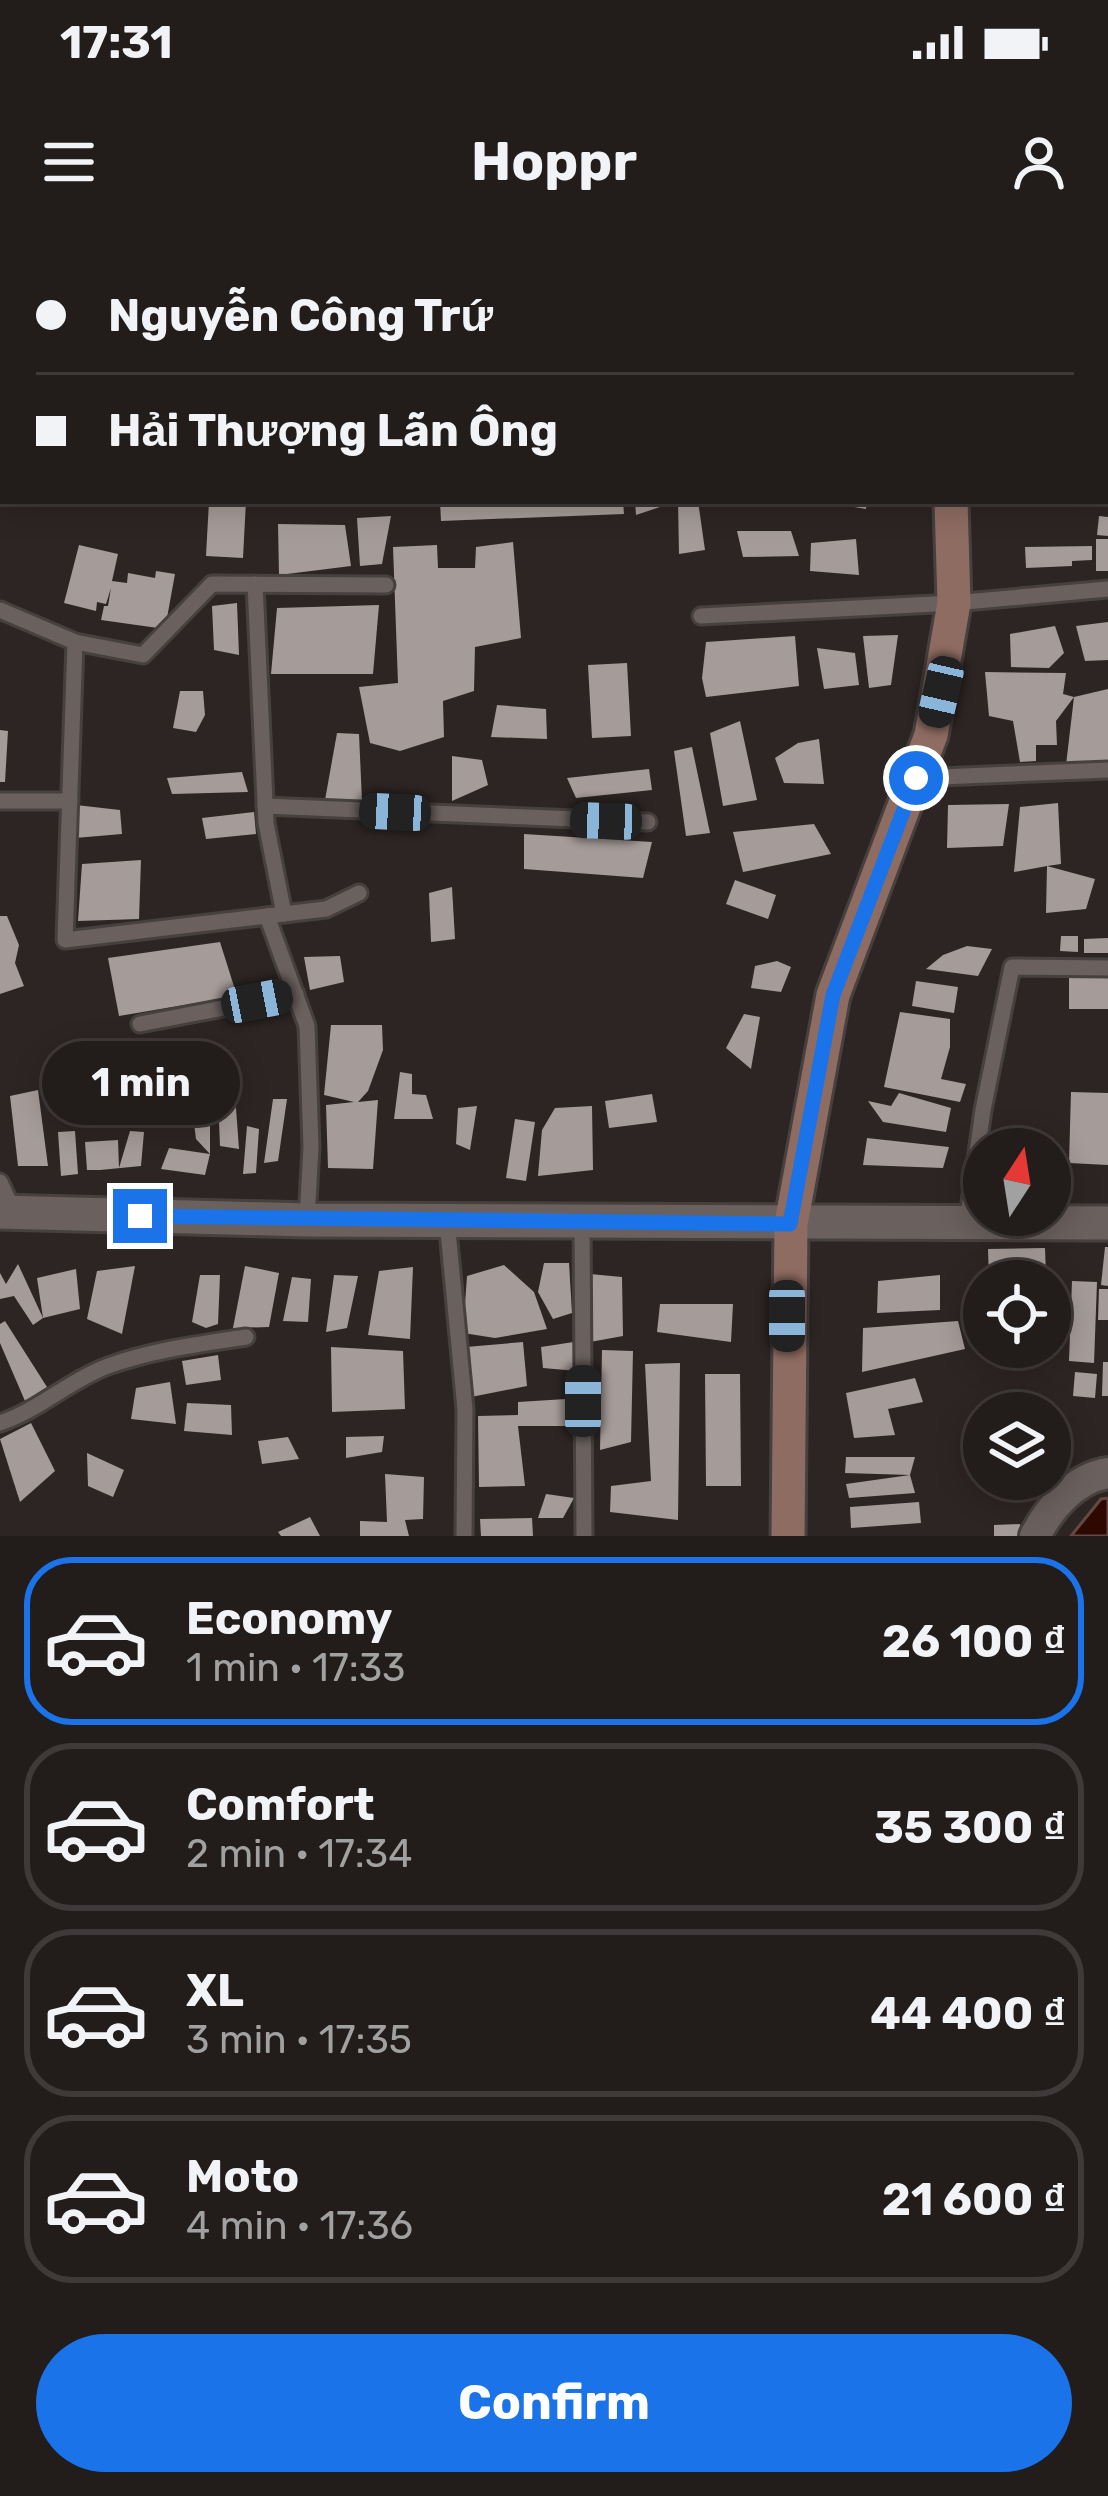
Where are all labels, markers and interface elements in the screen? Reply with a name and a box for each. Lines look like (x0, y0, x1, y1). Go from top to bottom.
text: 17:31 (60, 16, 173, 69)
icon: menu (36, 129, 102, 195)
icon: person (1006, 129, 1072, 195)
text: Hoppr (471, 130, 637, 194)
text: Nguyễn Công Trứ (108, 289, 493, 342)
text: Hải Thượng Lãn Ông (108, 404, 558, 457)
car (915, 653, 967, 731)
route start (889, 751, 943, 805)
car (358, 792, 432, 832)
car (569, 802, 643, 840)
car (218, 976, 296, 1026)
callout: 1 min (41, 1042, 239, 1126)
text: 1 min (91, 1060, 191, 1106)
north arrow (963, 1128, 1071, 1236)
map controls (963, 1128, 1071, 1500)
route end (113, 1189, 167, 1243)
button: locate (963, 1260, 1071, 1368)
car (769, 1280, 805, 1352)
car (565, 1365, 601, 1437)
button: layers (963, 1392, 1071, 1500)
icon: car (42, 1587, 150, 1695)
text: Economy (186, 1592, 392, 1645)
text: 26 100 ₫ (882, 1615, 1066, 1668)
text: 1 min · 17:33 (186, 1645, 406, 1691)
icon: car (42, 1773, 150, 1881)
text: Comfort (186, 1778, 375, 1831)
text: 35 300 ₫ (874, 1801, 1066, 1854)
text: 2 min · 17:34 (186, 1831, 413, 1877)
icon: car (42, 1959, 150, 2067)
text: XL (186, 1964, 244, 2017)
text: 44 400 ₫ (870, 1987, 1066, 2040)
text: 3 min · 17:35 (186, 2017, 412, 2063)
icon: car (42, 2145, 150, 2253)
text: Moto (186, 2150, 299, 2203)
text: 21 600 ₫ (882, 2173, 1066, 2226)
text: 4 min · 17:36 (186, 2203, 413, 2249)
button: Confirm (36, 2334, 1072, 2472)

